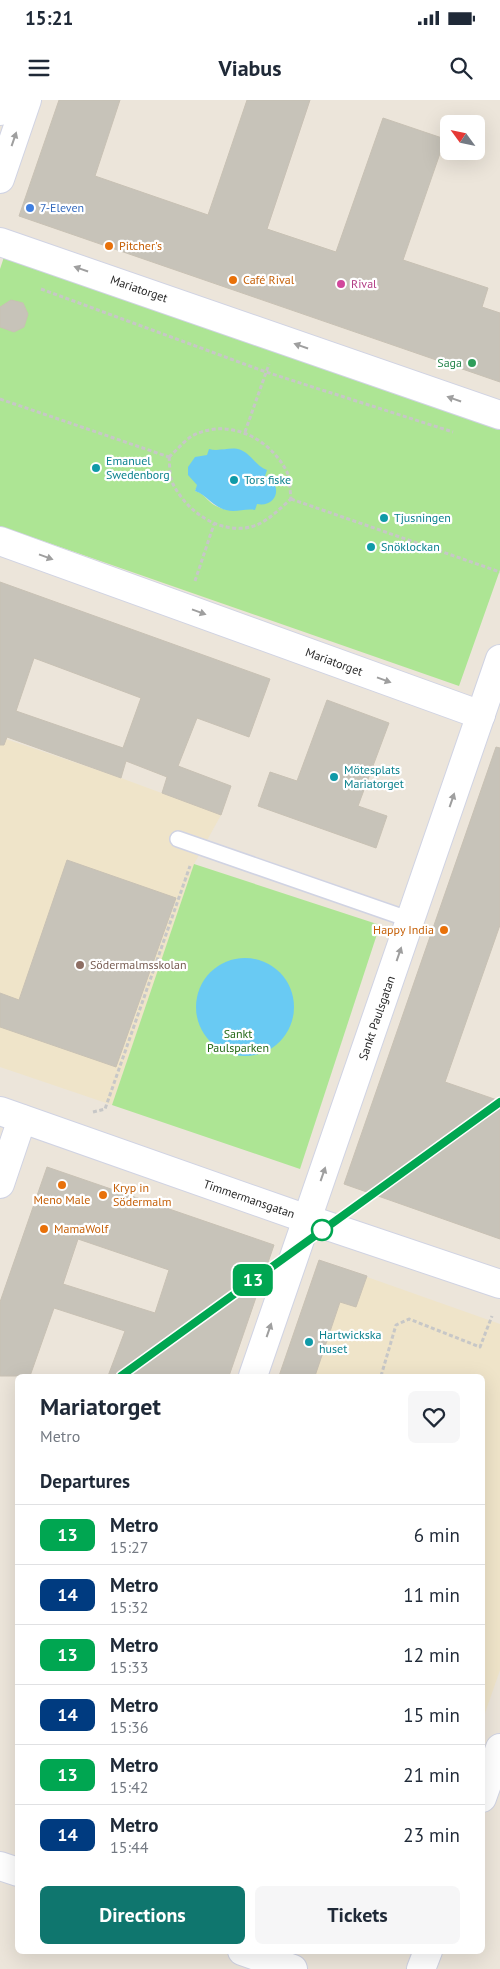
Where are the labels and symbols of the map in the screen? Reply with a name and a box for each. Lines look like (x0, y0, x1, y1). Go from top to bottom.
north arrow (440, 115, 485, 160)
one-way arrow (11, 132, 18, 147)
place label: 7-Eleven (40, 200, 84, 215)
marker: 7-Eleven (24, 202, 36, 214)
place label: Pitcher's (119, 238, 162, 253)
marker: Pitcher's (103, 240, 115, 252)
one-way arrow (73, 265, 88, 273)
street label: Mariatorget (108, 272, 170, 305)
place label: Café Rival (243, 272, 295, 287)
marker: Café Rival (227, 274, 239, 286)
place label: Rival (351, 276, 377, 291)
marker: Rival (335, 278, 347, 290)
one-way arrow (293, 342, 308, 349)
place label: Saga (437, 355, 462, 370)
marker: Saga (466, 357, 478, 369)
one-way arrow (446, 395, 461, 403)
place label: Emanuel Swedenborg (106, 453, 170, 482)
marker: Emanuel Swedenborg (90, 462, 102, 474)
place label: Tors fiske (244, 472, 291, 487)
marker: Tors fiske (228, 474, 240, 486)
place label: Tjusningen (394, 510, 451, 525)
marker: Tjusningen (378, 512, 390, 524)
place label: Snöklockan (381, 539, 440, 554)
marker: Snöklockan (365, 541, 377, 553)
one-way arrow (39, 553, 54, 561)
one-way arrow (191, 609, 206, 616)
street label: Mariatorget (304, 644, 365, 679)
one-way arrow (377, 676, 392, 684)
place label: Mötesplats Mariatorget (344, 762, 404, 791)
marker: Mötesplats Mariatorget (328, 771, 340, 783)
one-way arrow (448, 792, 456, 807)
place label: Happy India (373, 922, 434, 937)
marker: Happy India (438, 924, 450, 936)
one-way arrow (396, 946, 403, 961)
place label: Södermalmsskolan (90, 957, 187, 972)
marker: Södermalmsskolan (74, 959, 86, 971)
street label: Sankt Paulsgatan (355, 974, 398, 1062)
park label: Sankt Paulsparken (207, 1026, 269, 1055)
one-way arrow (320, 1166, 327, 1181)
street label: Timmermansgatan (201, 1176, 297, 1221)
marker: Meno Male (56, 1179, 68, 1191)
place label: Kryp in Södermalm (113, 1180, 171, 1209)
marker: Kryp in Södermalm (97, 1189, 109, 1201)
place label: Meno Male (34, 1192, 90, 1207)
unlabelled marker (311, 1219, 333, 1241)
place label: MamaWolf (54, 1221, 110, 1236)
marker: MamaWolf (38, 1223, 50, 1235)
line badge: 13 (230, 1264, 276, 1296)
one-way arrow (265, 1322, 273, 1337)
place label: Hartwickska huset (319, 1327, 382, 1356)
marker: Hartwickska huset (303, 1336, 315, 1348)

